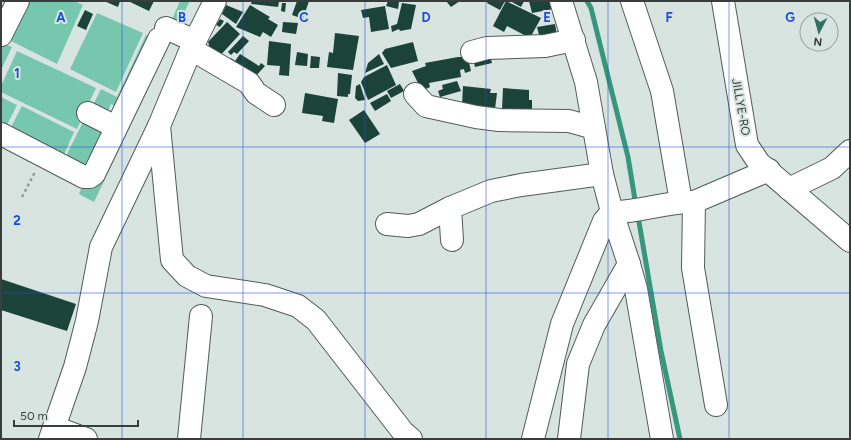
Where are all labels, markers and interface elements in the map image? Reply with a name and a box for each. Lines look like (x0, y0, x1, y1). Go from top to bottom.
text: A (56, 10, 66, 25)
text: B (178, 10, 186, 25)
text: C (299, 10, 309, 25)
text: D (421, 10, 431, 25)
text: E (543, 10, 551, 25)
text: F (665, 10, 673, 25)
text: G (785, 10, 795, 25)
north arrow (799, 12, 839, 52)
text: N (813, 35, 823, 48)
text: 1 (14, 66, 20, 81)
street label: JILLYE-RO (729, 77, 753, 137)
text: 2 (13, 213, 21, 228)
text: 3 (13, 359, 21, 374)
scale bar (14, 402, 138, 428)
text: 50 m (20, 409, 48, 423)

